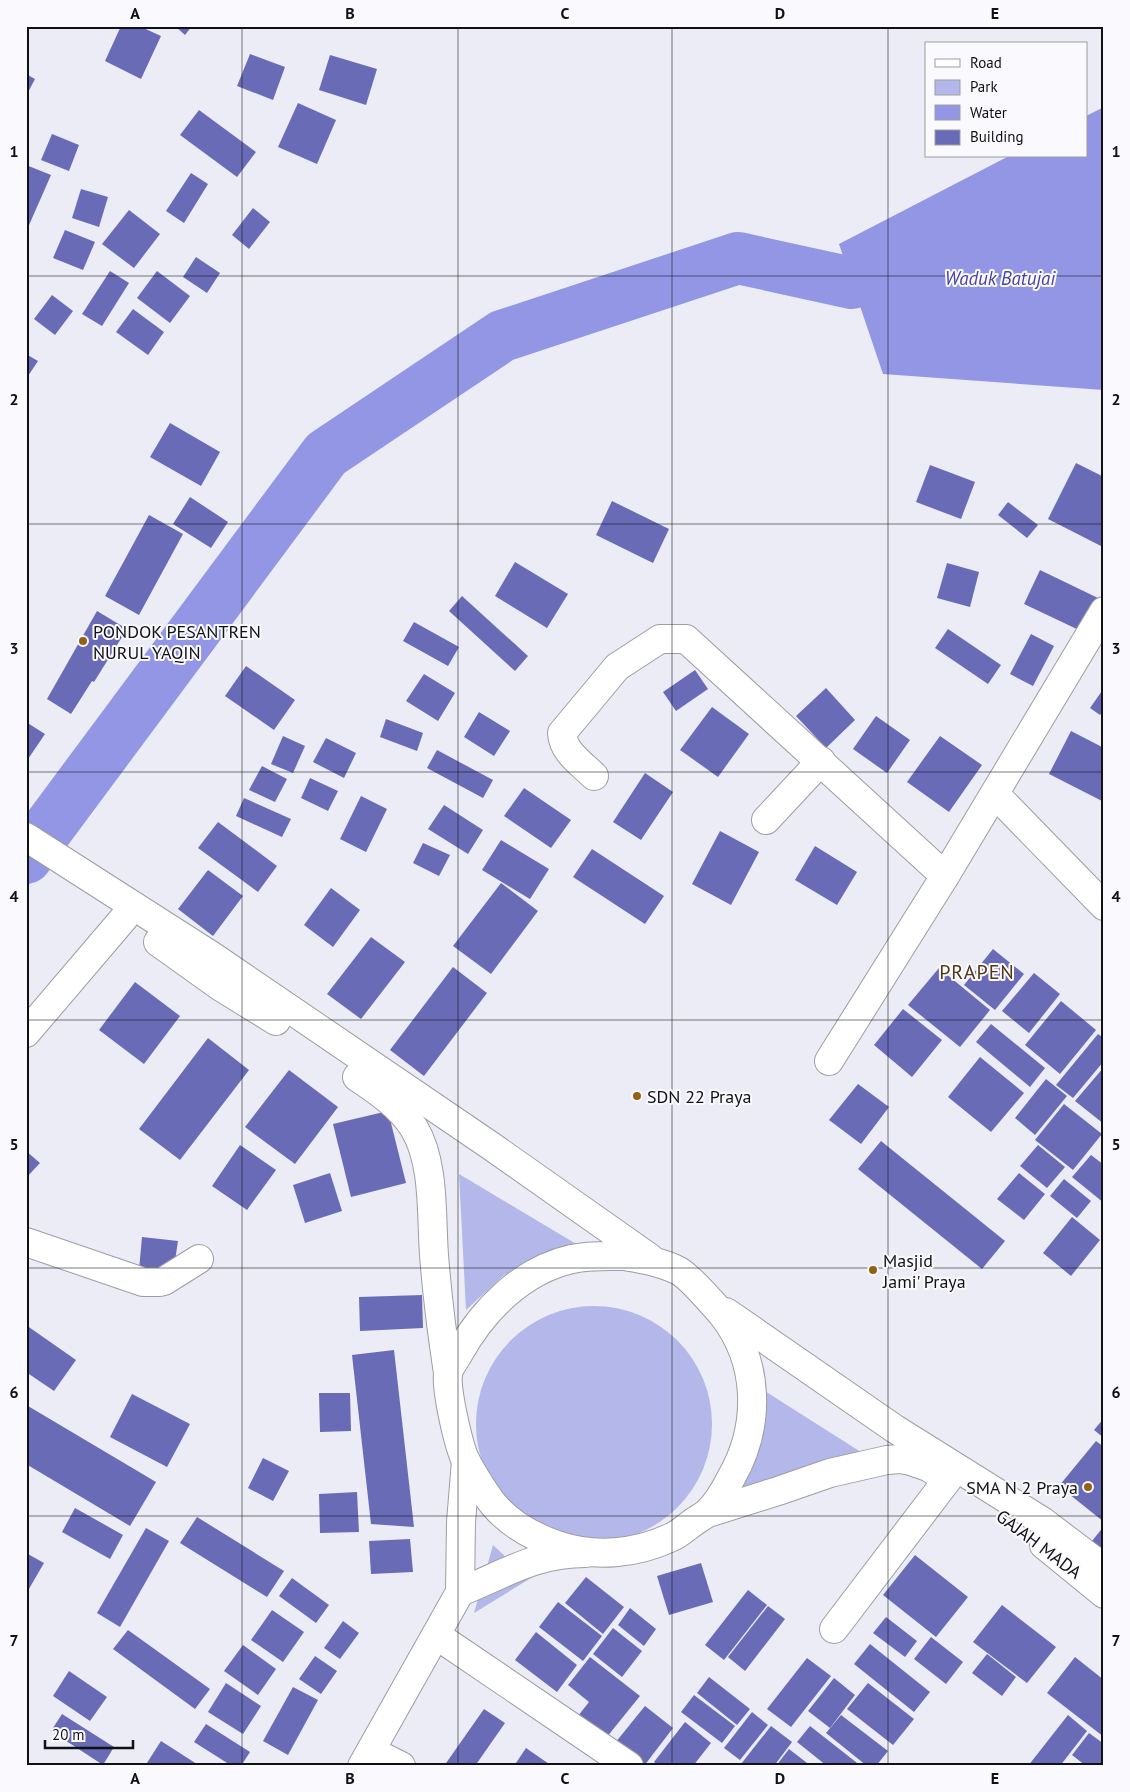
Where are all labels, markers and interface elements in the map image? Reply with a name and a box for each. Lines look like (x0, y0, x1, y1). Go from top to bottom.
text: A (130, 3, 140, 23)
text: B (345, 3, 355, 23)
text: C (561, 3, 570, 23)
text: D (775, 3, 785, 23)
text: E (991, 3, 999, 23)
legend (925, 42, 1088, 158)
text: Road (970, 53, 1002, 72)
text: Park (970, 77, 998, 96)
text: Water (970, 103, 1007, 122)
text: Building (970, 127, 1024, 146)
text: 1 (9, 141, 19, 161)
text: 1 (1111, 141, 1121, 161)
water label: Waduk Batujai (945, 266, 1056, 290)
text: 2 (9, 389, 19, 409)
text: 2 (1111, 389, 1121, 409)
place label: PONDOK PESANTREN NURUL YAQIN (93, 620, 261, 664)
marker: PONDOK PESANTREN NURUL YAQIN (77, 635, 89, 647)
text: 3 (9, 638, 19, 658)
text: 3 (1111, 638, 1121, 658)
text: 4 (9, 886, 19, 906)
text: 4 (1111, 886, 1121, 906)
district label: PRAPEN (939, 959, 1015, 985)
place label: SDN 22 Praya (647, 1085, 751, 1108)
marker: SDN 22 Praya (631, 1090, 643, 1102)
text: 5 (9, 1134, 19, 1154)
text: 5 (1111, 1134, 1121, 1154)
place label: Masjid Jami' Praya (882, 1249, 966, 1293)
marker: Masjid Jami' Praya (867, 1264, 879, 1276)
text: 6 (9, 1382, 19, 1402)
text: 6 (1111, 1382, 1121, 1402)
place label: SMA N 2 Praya (966, 1476, 1078, 1499)
marker: SMA N 2 Praya (1082, 1481, 1094, 1493)
street label: GAJAH MADA (992, 1504, 1087, 1584)
text: 7 (9, 1630, 19, 1650)
text: 7 (1111, 1630, 1121, 1650)
scale bar (45, 1717, 132, 1749)
text: 20 m (52, 1725, 85, 1744)
text: A (130, 1768, 140, 1788)
text: B (345, 1768, 355, 1788)
text: C (561, 1768, 570, 1788)
text: D (775, 1768, 785, 1788)
text: E (991, 1768, 999, 1788)

